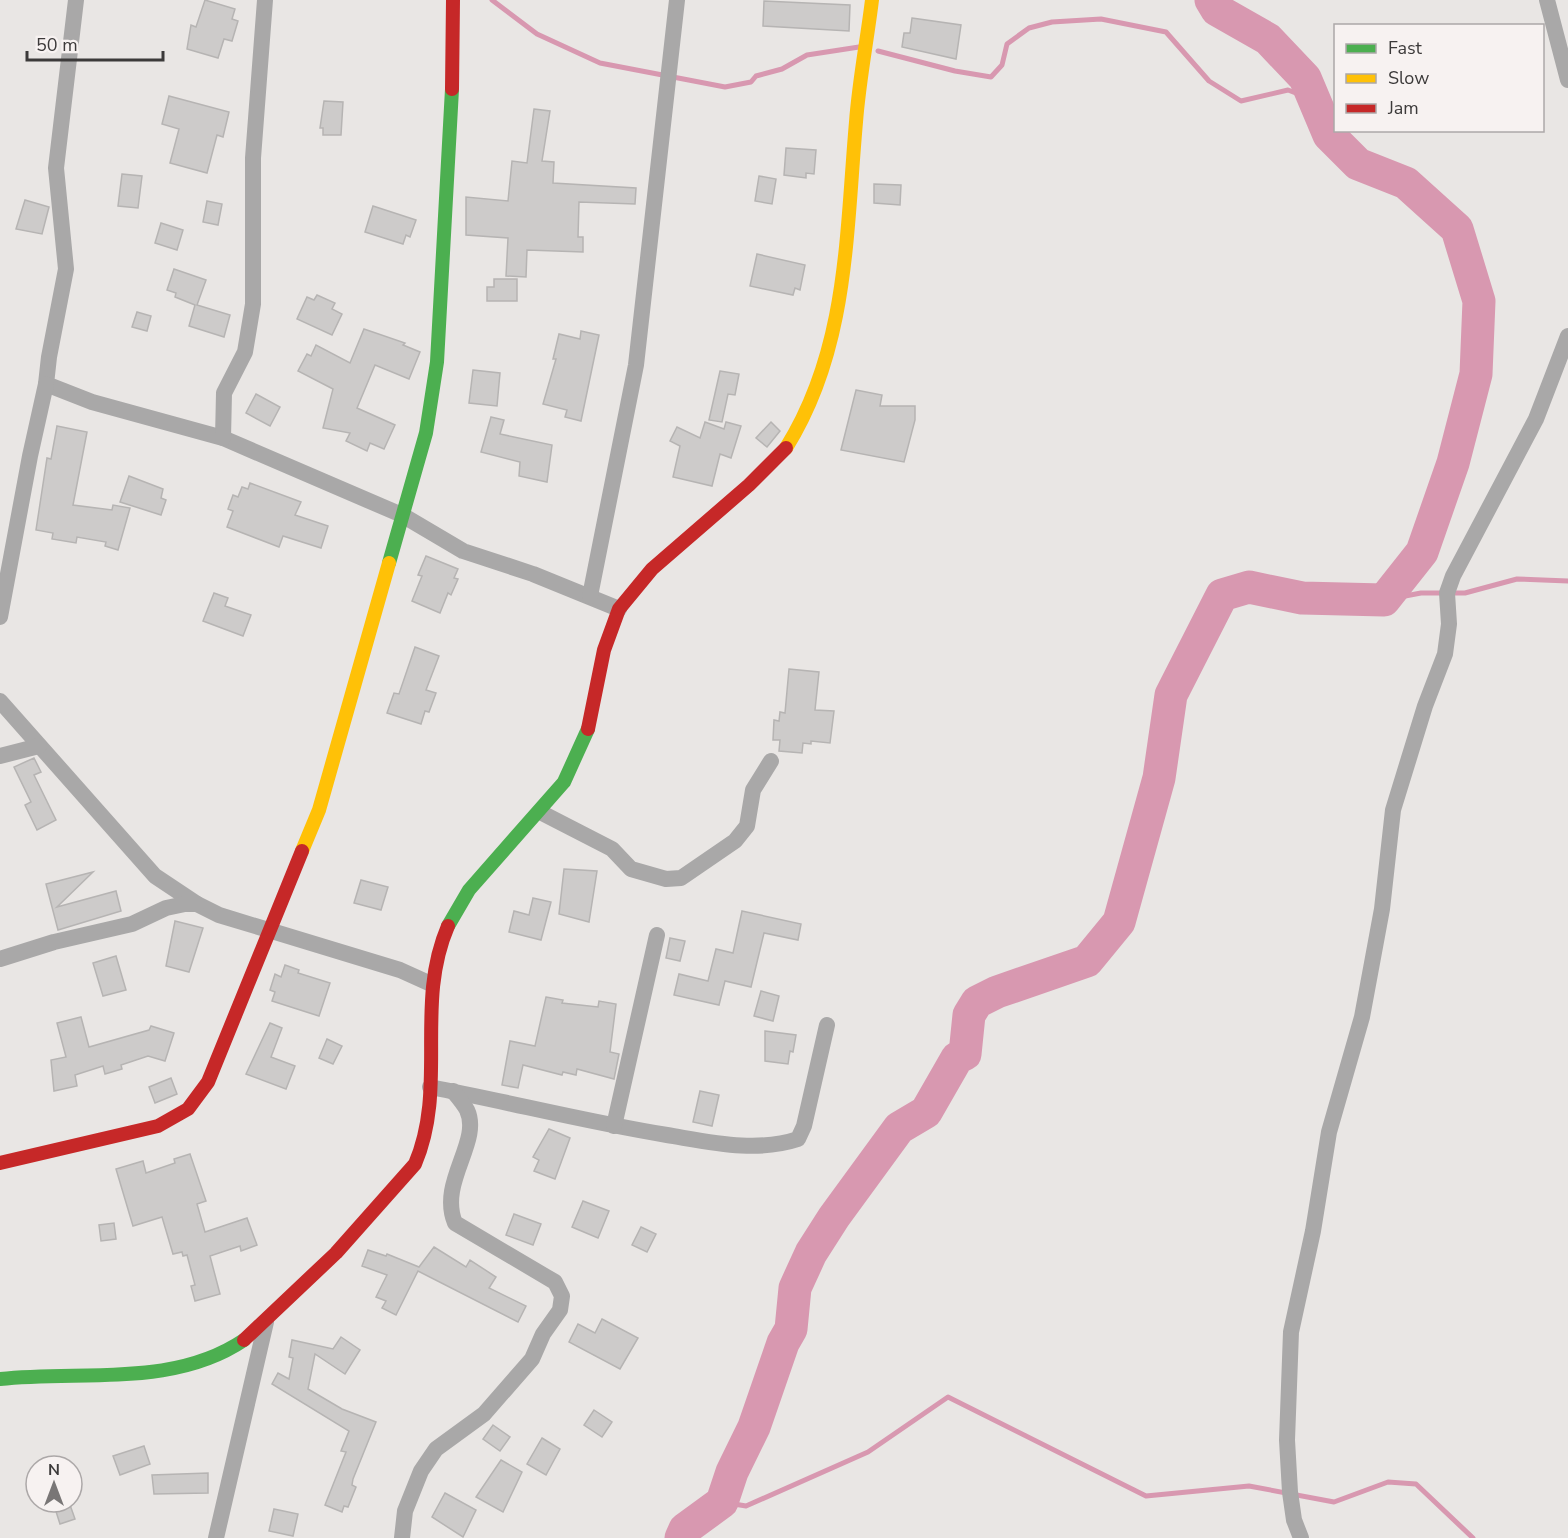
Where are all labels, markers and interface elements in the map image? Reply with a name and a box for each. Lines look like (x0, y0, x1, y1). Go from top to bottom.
scale bar (27, 24, 164, 62)
legend (1334, 24, 1544, 132)
text: 50 m (36, 33, 78, 57)
text: Fast (1388, 36, 1423, 60)
text: Slow (1388, 66, 1429, 90)
text: Jam (1387, 96, 1419, 120)
north arrow (24, 1454, 84, 1514)
text: N (48, 1459, 60, 1481)

